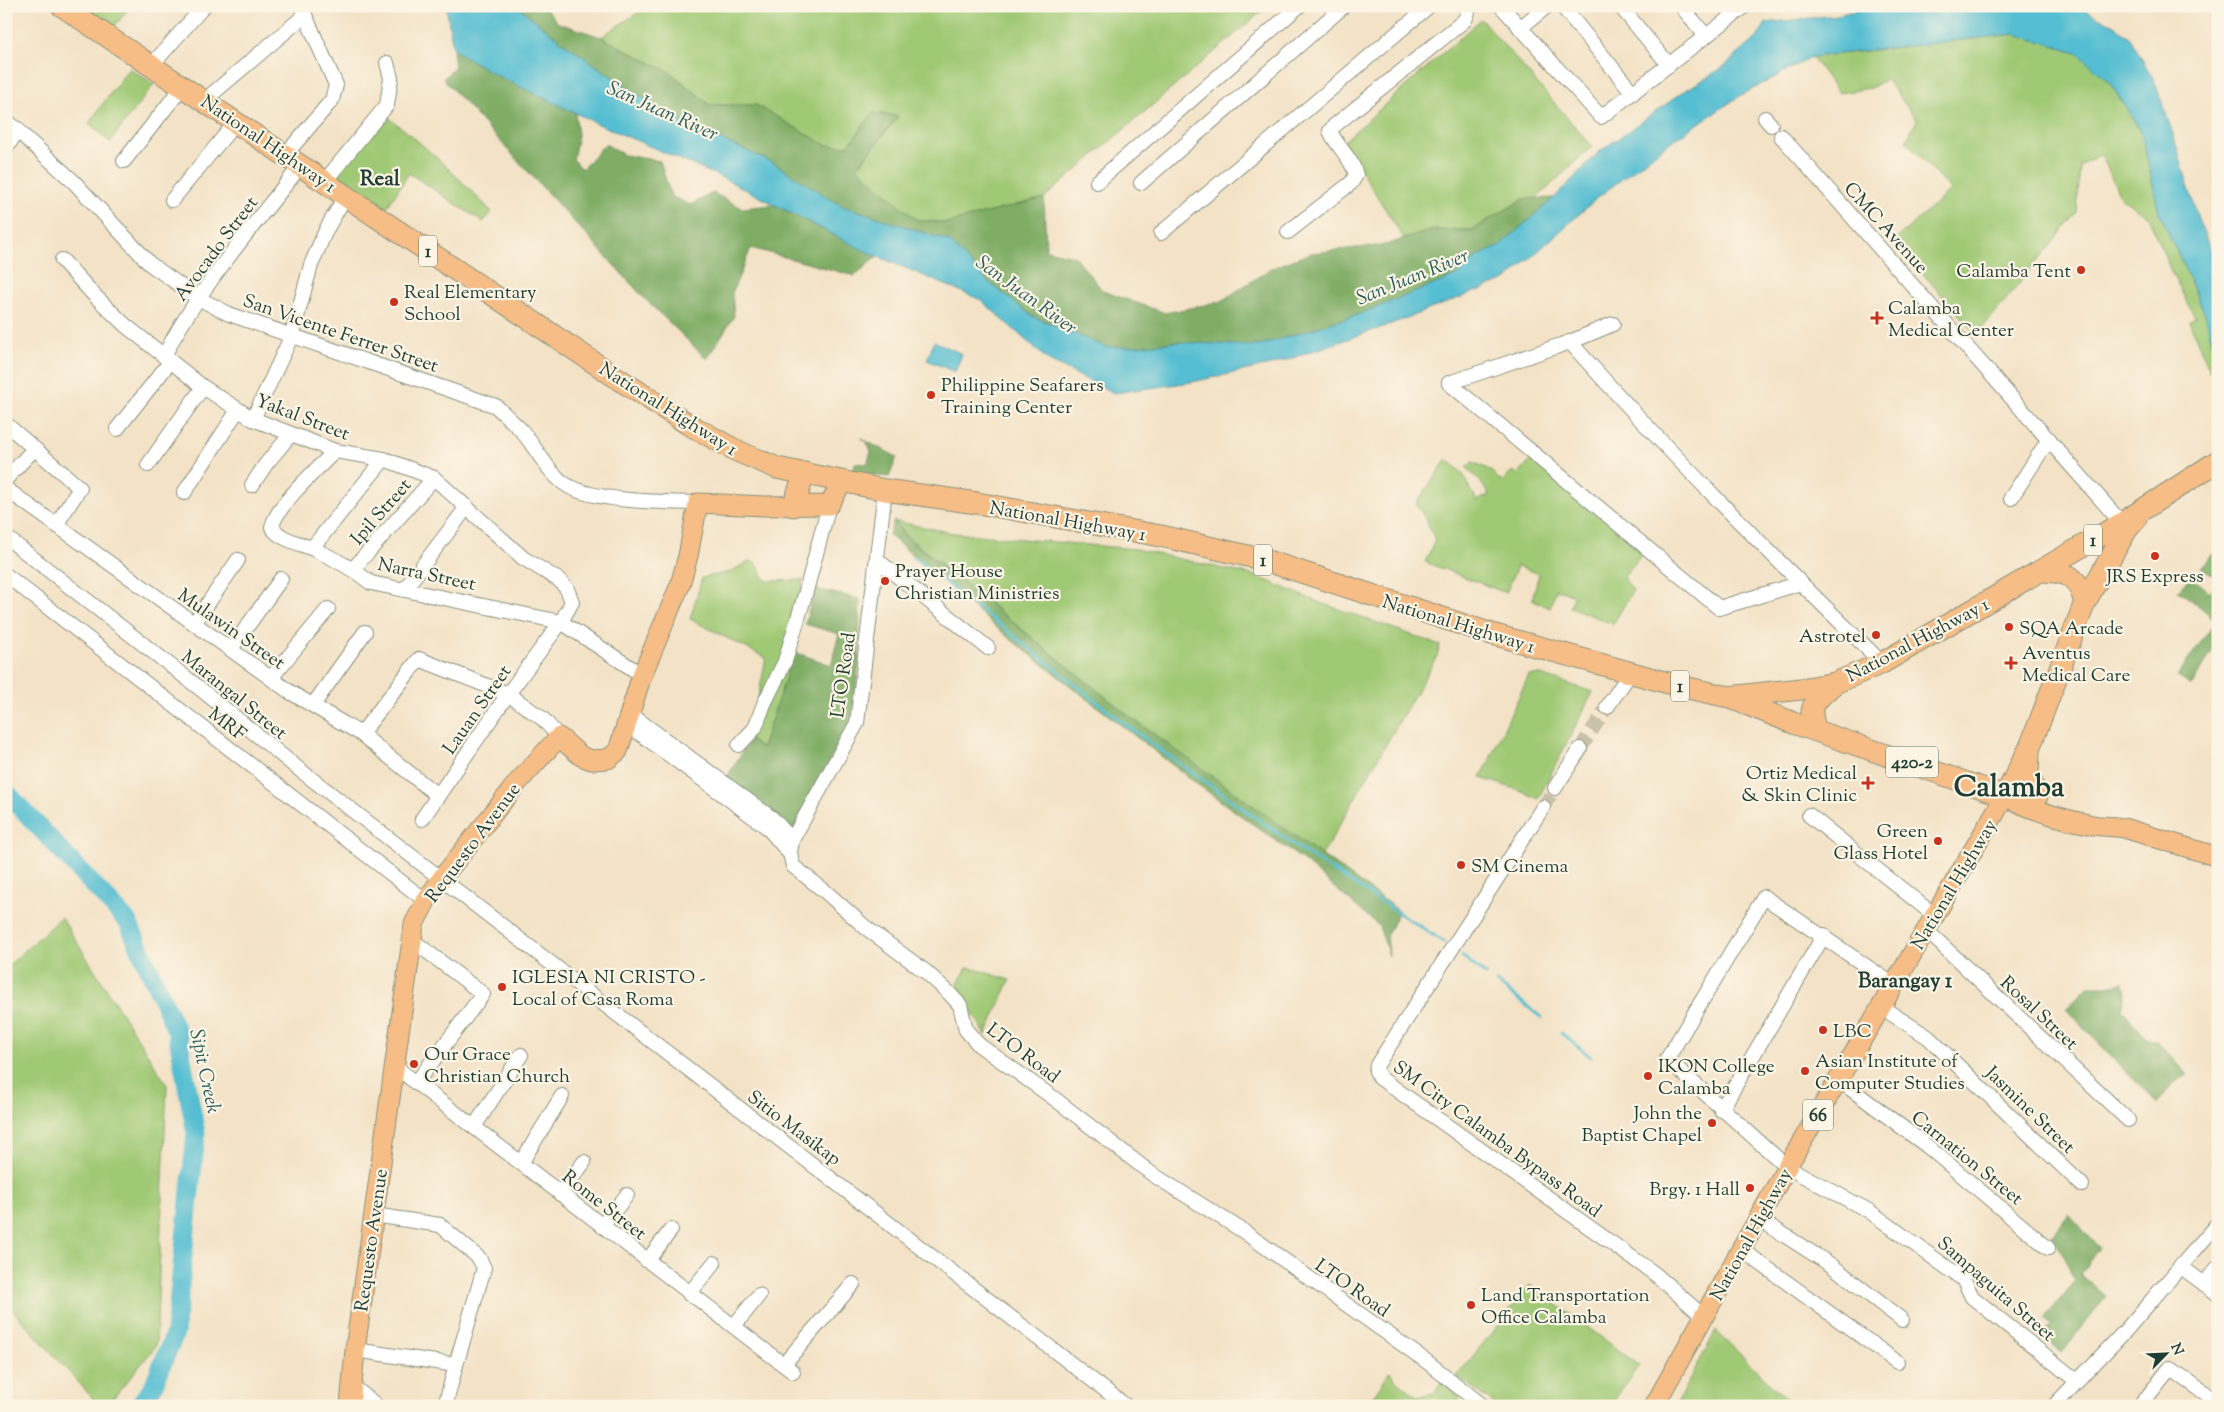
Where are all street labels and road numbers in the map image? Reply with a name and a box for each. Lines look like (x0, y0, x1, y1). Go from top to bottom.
street label: National Highway 1 (194, 90, 341, 201)
street label: CMC Avenue (1837, 177, 1934, 281)
street label: Avocado Street (169, 191, 266, 308)
road number: 1 (419, 236, 437, 266)
street label: San Vicente Ferrer Street (239, 288, 442, 381)
street label: National Highway 1 (593, 357, 742, 464)
street label: Yakal Street (251, 388, 353, 449)
street label: Ipil Street (345, 473, 419, 552)
street label: National Highway 1 (987, 495, 1148, 550)
road number: 1 (2084, 524, 2102, 556)
road number: 1 (1254, 544, 1272, 576)
street label: Narra Street (375, 552, 479, 599)
street label: Mulawin Street (171, 583, 290, 677)
street label: National Highway 1 (1379, 589, 1538, 662)
street label: National Highway 1 (1842, 592, 1995, 690)
street label: LTO Road (825, 631, 864, 720)
street label: Marangal Street (175, 645, 293, 747)
street label: Lauan Street (437, 660, 519, 761)
road number: 1 (1671, 670, 1689, 701)
street label: MRF (202, 702, 252, 749)
road number: 420-2 (1886, 746, 1938, 778)
street label: Requesto Avenue (420, 778, 528, 909)
street label: National Highway (1905, 814, 2005, 956)
street label: Rosal Street (1993, 970, 2084, 1057)
street label: LTO Road (980, 1017, 1065, 1091)
street label: SM City Calamba Bypass Road (1387, 1055, 1607, 1225)
street label: Jasmine Street (1978, 1060, 2081, 1161)
street label: Sitio Masikap (741, 1085, 846, 1173)
road number: 66 (1803, 1100, 1833, 1130)
street label: Carnation Street (1905, 1105, 2029, 1213)
street label: Rome Street (555, 1164, 652, 1248)
street label: National Highway (1705, 1164, 1800, 1306)
street label: Requesto Avenue (349, 1167, 396, 1314)
street label: Sampaguita Street (1930, 1231, 2061, 1349)
street label: LTO Road (1309, 1253, 1395, 1325)

